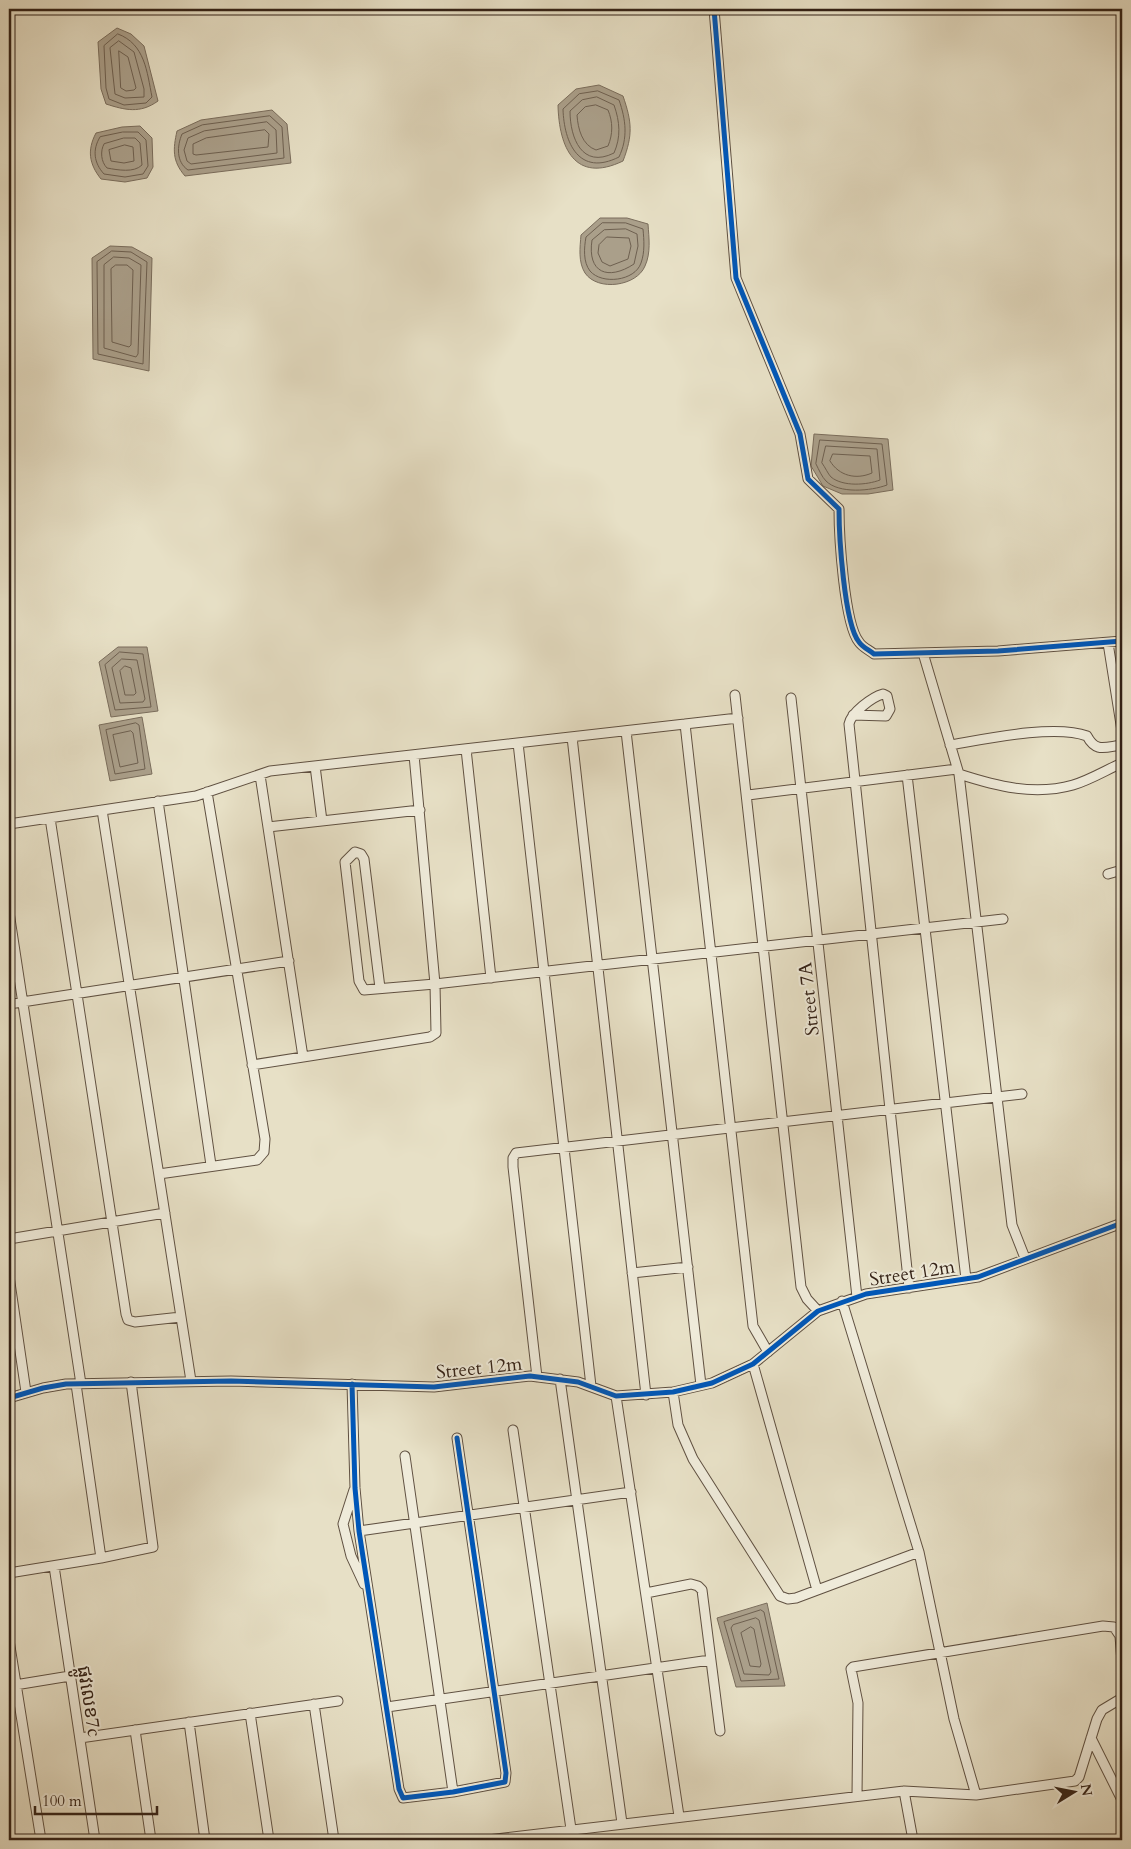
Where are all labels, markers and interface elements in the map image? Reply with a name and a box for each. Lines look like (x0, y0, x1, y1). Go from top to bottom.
street label: Street 7A (792, 960, 826, 1037)
street label: Street 12m (867, 1253, 958, 1293)
street label: Street 12m (435, 1350, 524, 1385)
street label: ផ្លូវលេខ7c (67, 1664, 108, 1740)
north arrow (1048, 1766, 1098, 1816)
text: N (1076, 1782, 1097, 1797)
scale bar (35, 1784, 158, 1816)
text: 100 m (42, 1791, 82, 1811)

